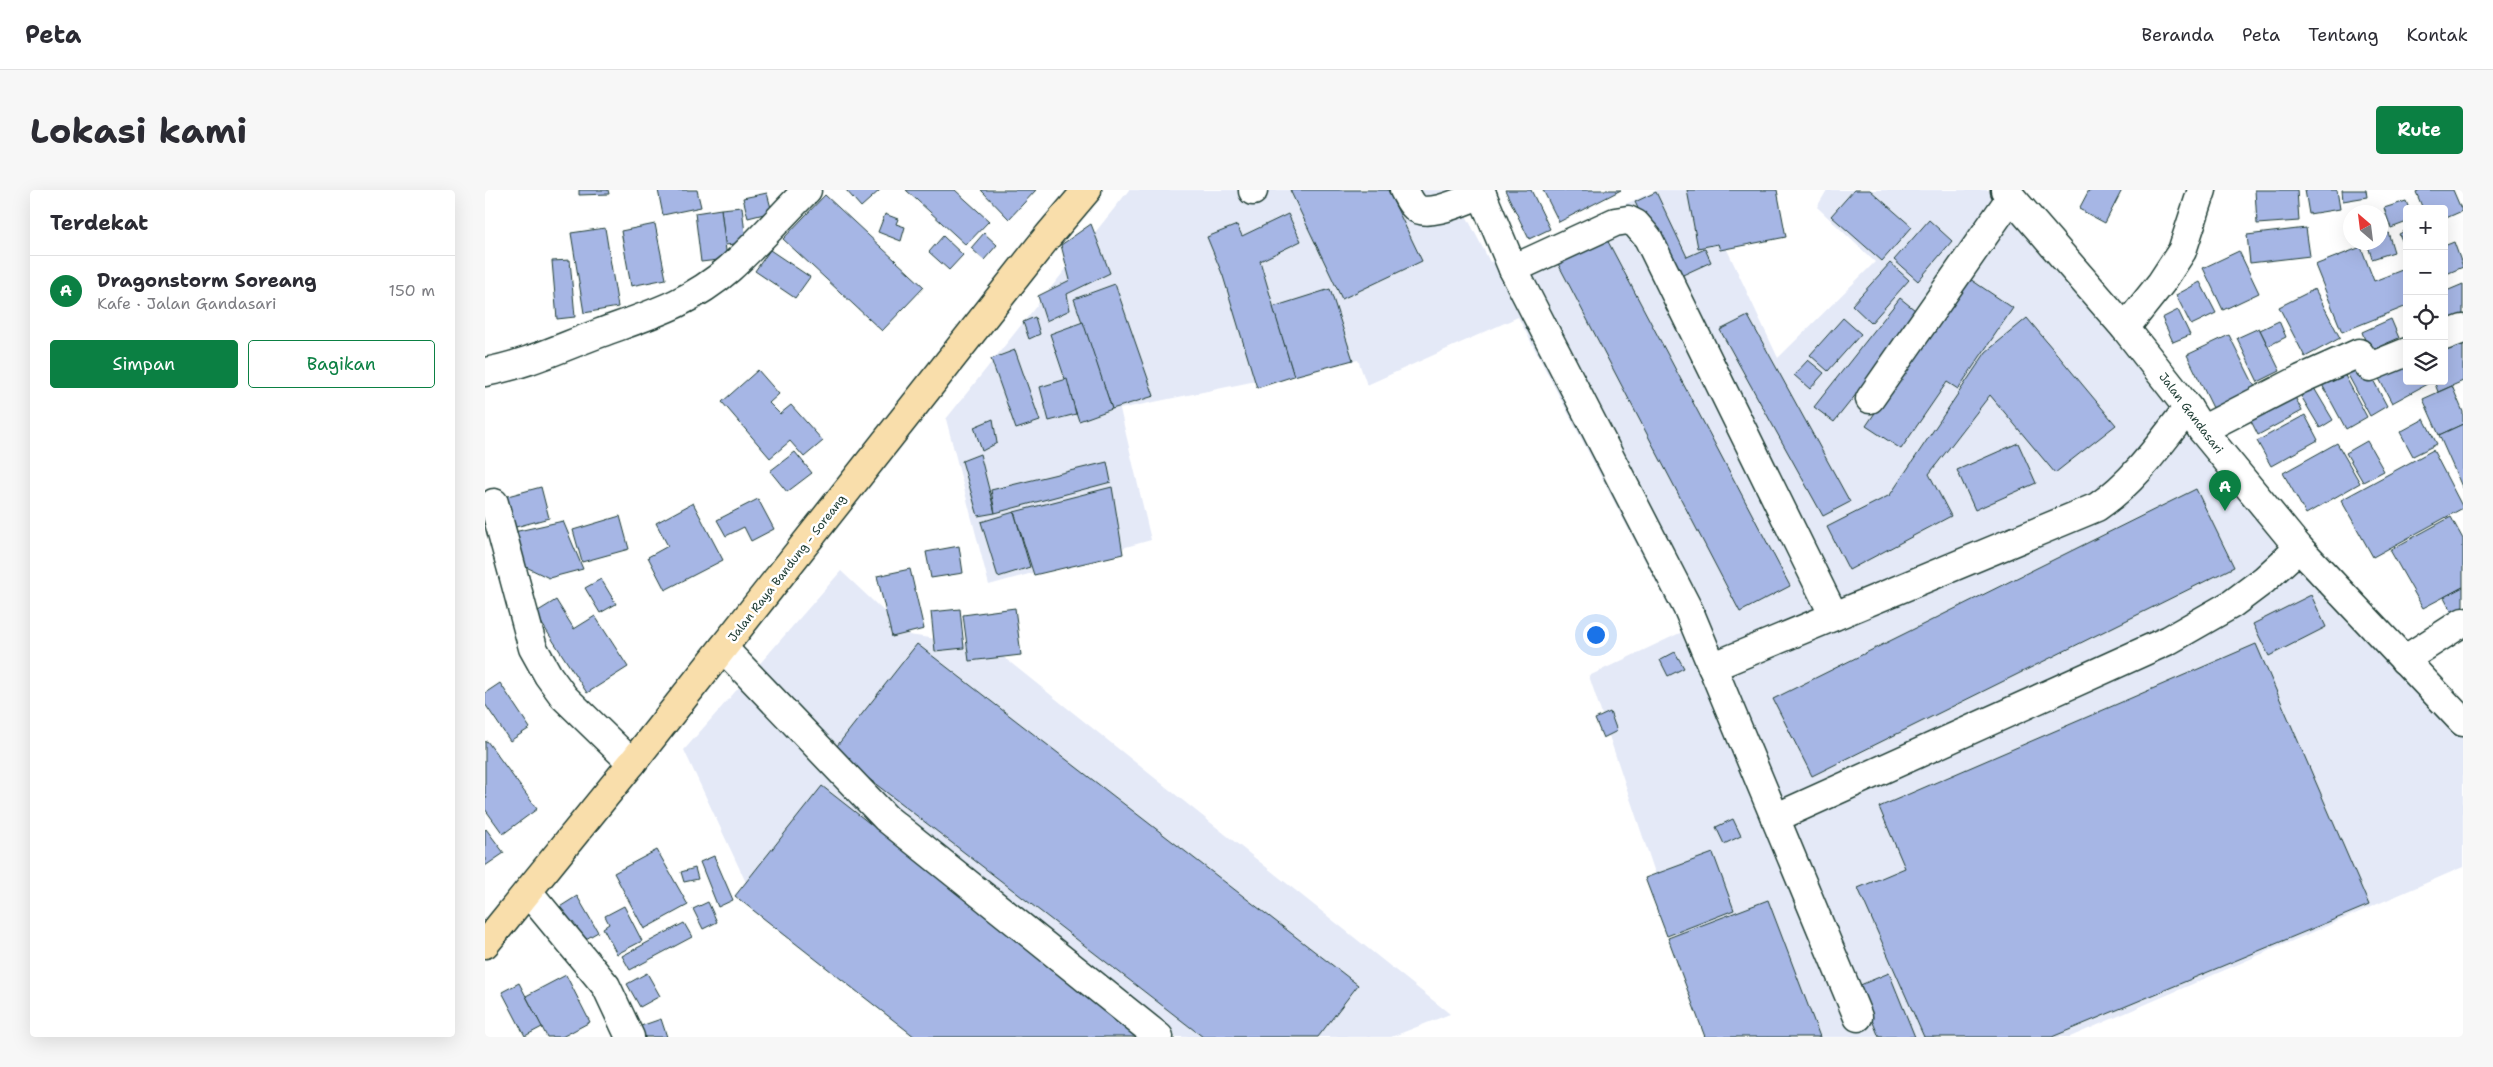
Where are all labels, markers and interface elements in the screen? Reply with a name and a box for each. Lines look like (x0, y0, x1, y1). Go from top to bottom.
text: Peta (25, 19, 81, 51)
text: Beranda (2142, 23, 2214, 47)
text: Peta (2242, 23, 2280, 47)
text: Tentang (2308, 23, 2379, 47)
text: Kontak (2407, 23, 2468, 47)
button: Rute (2376, 106, 2463, 154)
text: Lokasi kami (30, 107, 247, 154)
north arrow (2343, 205, 2388, 250)
map controls (2403, 205, 2448, 385)
button: + (2403, 205, 2448, 250)
text: Terdekat (50, 209, 148, 237)
button: − (2403, 250, 2448, 295)
text: Dragonstorm Soreang (97, 268, 317, 293)
text: A (60, 280, 72, 301)
text: 150 m (388, 280, 435, 301)
text: Kafe · Jalan Gandasari (97, 293, 277, 314)
button: locate (2403, 295, 2448, 340)
button: Simpan (50, 340, 238, 388)
button: Bagikan (248, 340, 435, 388)
button: layers (2403, 340, 2448, 385)
street label: Jalan Gandasari (2155, 369, 2227, 457)
pin: A (2209, 470, 2241, 511)
street label: Jalan Raya Bandung - Soreang (724, 491, 850, 645)
your location (1583, 622, 1609, 648)

